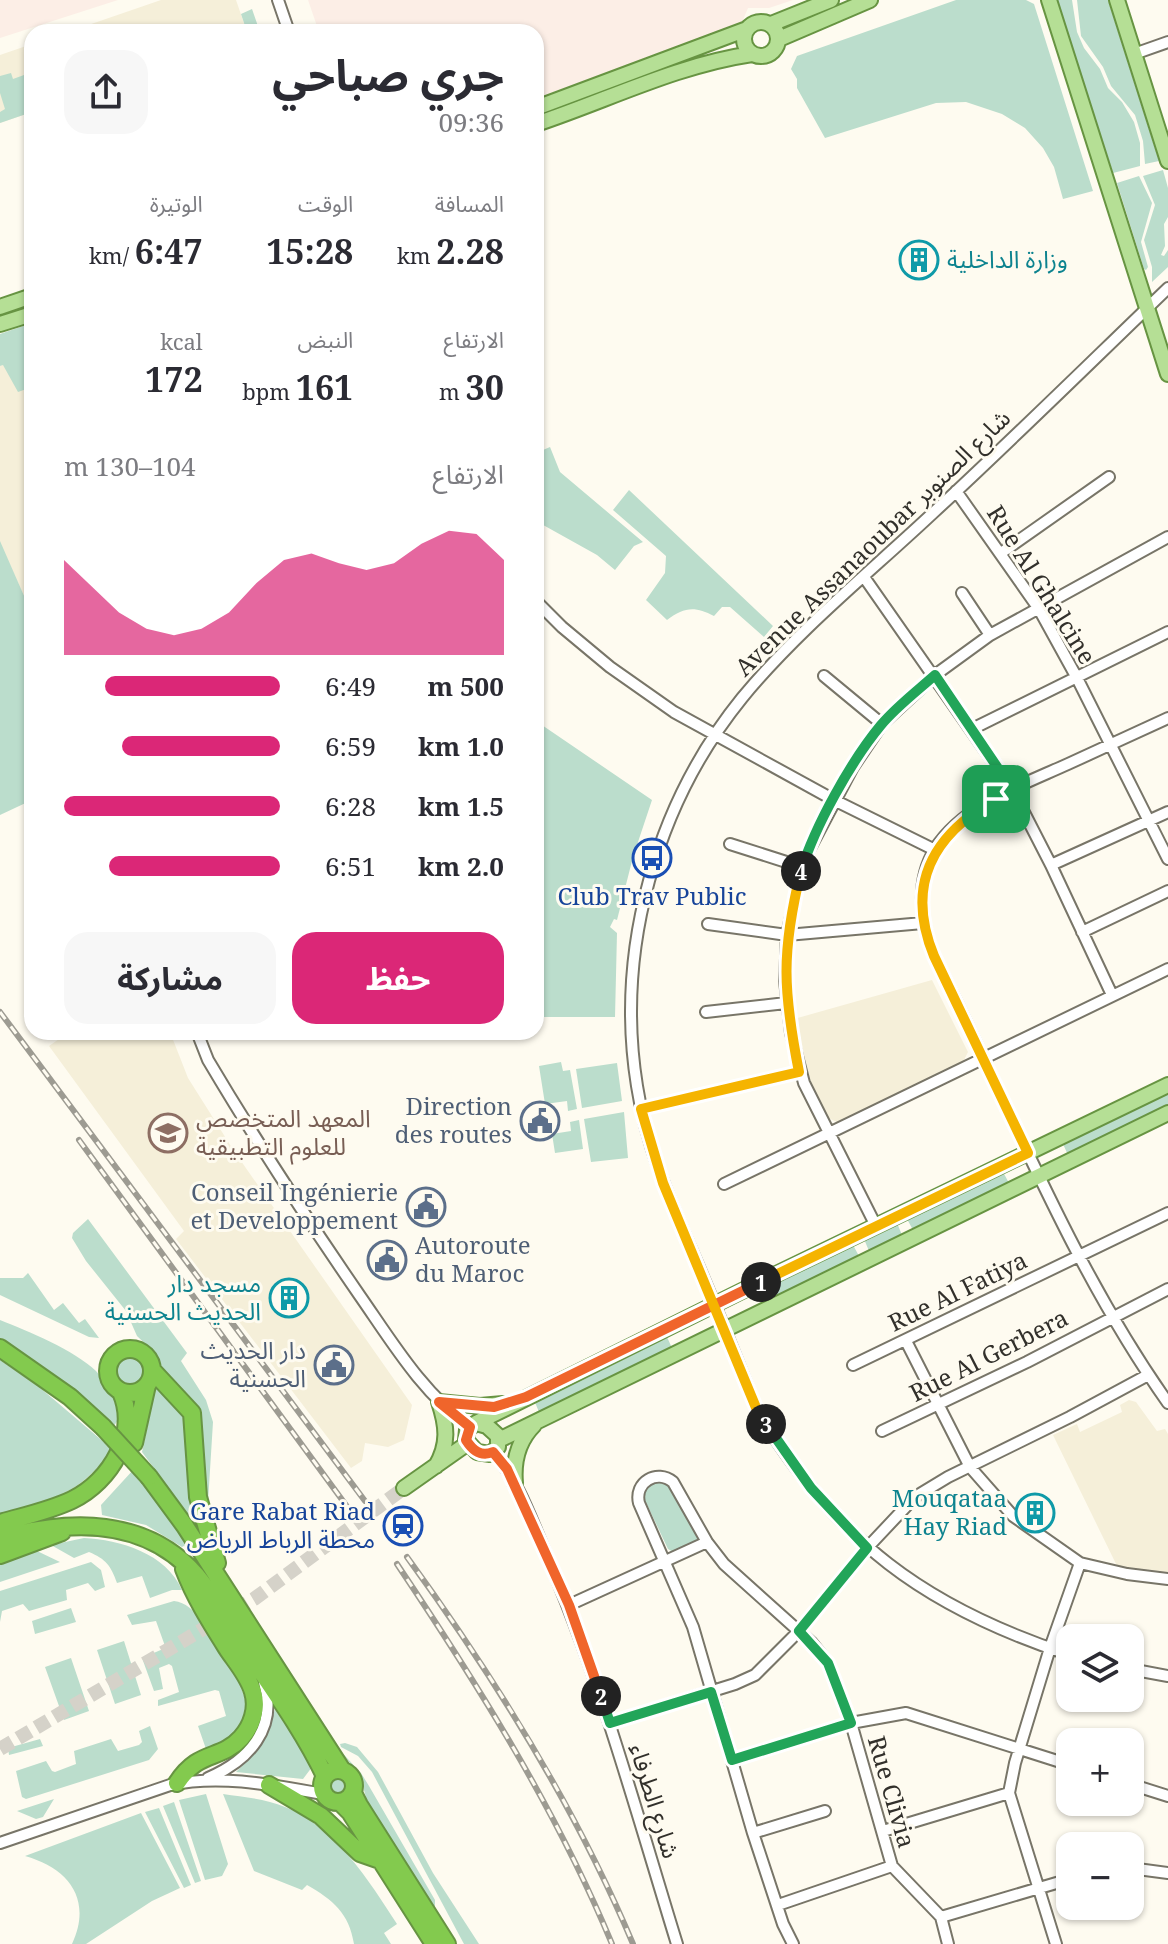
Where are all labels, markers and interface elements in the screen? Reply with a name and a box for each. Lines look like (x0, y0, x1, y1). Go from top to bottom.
text: جري صباحي (272, 44, 504, 104)
button: share (64, 50, 148, 134)
text: 09:36 (438, 104, 504, 140)
text: الوتيرة (150, 188, 203, 218)
text: الوقت (298, 188, 353, 218)
text: المسافة (435, 188, 504, 218)
text: 6:47 (135, 228, 203, 274)
text: 15:28 (266, 228, 353, 274)
text: 2.28 (436, 228, 504, 274)
building icon: وزارة الداخلية (898, 239, 940, 281)
text: /km (89, 240, 135, 270)
text: km (397, 240, 436, 270)
place label: وزارة الداخلية (947, 242, 1068, 275)
text: النبض (298, 324, 353, 354)
text: الارتفاع (444, 324, 504, 354)
text: kcal (160, 326, 203, 356)
text: 172 (145, 356, 203, 402)
text: 161 (296, 364, 353, 410)
text: 30 (466, 364, 504, 410)
text: bpm (242, 376, 296, 406)
text: m (439, 376, 466, 406)
street label: Avenue Assanaoubar شارع الصنوبر (727, 401, 1018, 684)
text: 104–130 m (64, 448, 196, 484)
text: الارتفاع (433, 456, 504, 492)
street label: Rue Al Ghalcine (980, 498, 1104, 670)
text: 6:49 (325, 668, 376, 704)
text: 500 m (428, 668, 504, 704)
text: 6:59 (325, 728, 376, 764)
text: 1.0 km (418, 728, 504, 764)
pin (962, 765, 1030, 833)
icon: arrive (974, 777, 1018, 821)
text: 6:28 (325, 788, 376, 824)
text: 1.5 km (418, 788, 504, 824)
bus stop icon: Club Trav Public (631, 837, 673, 879)
text: 6:51 (325, 848, 376, 884)
text: 2.0 km (418, 848, 504, 884)
pin: 4 (781, 851, 821, 891)
text: 4 (795, 856, 807, 886)
place label: Club Trav Public (558, 879, 746, 912)
button: مشاركة (64, 932, 276, 1024)
button: حفظ (292, 932, 504, 1024)
place label: Direction des routes (395, 1089, 512, 1150)
public building icon: Direction des routes (519, 1100, 561, 1142)
place label: المعهد المتخصص للعلوم التطبيقية (196, 1101, 371, 1165)
school or university icon: المعهد المتخصص للعلوم التطبيقية (147, 1112, 189, 1154)
place label: Conseil Ingénierie et Developpement (190, 1175, 398, 1236)
public building icon: Conseil Ingénierie et Developpement (405, 1186, 447, 1228)
place label: Autoroute du Maroc (415, 1228, 531, 1289)
public building icon: Autoroute du Maroc (366, 1239, 408, 1281)
street label: Rue Al Fatiya (882, 1243, 1032, 1338)
pin: 1 (741, 1262, 781, 1302)
place label: مسجد دار الحديث الحسنية (105, 1266, 261, 1327)
text: 1 (755, 1267, 767, 1297)
building icon: مسجد دار الحديث الحسنية (268, 1277, 310, 1319)
street label: Rue Al Gerbera (903, 1300, 1073, 1409)
place label: دار الحديث الحسنية (200, 1333, 306, 1394)
public building icon: دار الحديث الحسنية (313, 1344, 355, 1386)
pin: 3 (746, 1404, 786, 1444)
text: 3 (760, 1409, 772, 1439)
place label: Mouqataa Hay Riad (892, 1481, 1007, 1542)
building icon: Mouqataa Hay Riad (1014, 1492, 1056, 1534)
place label: Gare Rabat Riad محطة الرباط الرياض (187, 1494, 375, 1555)
station icon: Gare Rabat Riad محطة الرباط الرياض (382, 1505, 424, 1547)
map controls (1056, 1624, 1144, 1920)
button: layers (1056, 1624, 1144, 1712)
pin: 2 (581, 1676, 621, 1716)
text: 2 (595, 1681, 607, 1711)
button: + (1056, 1728, 1144, 1816)
street label: Rue Clivia (861, 1732, 924, 1851)
street label: شارع الطرفاء (620, 1739, 689, 1863)
button: − (1056, 1832, 1144, 1920)

